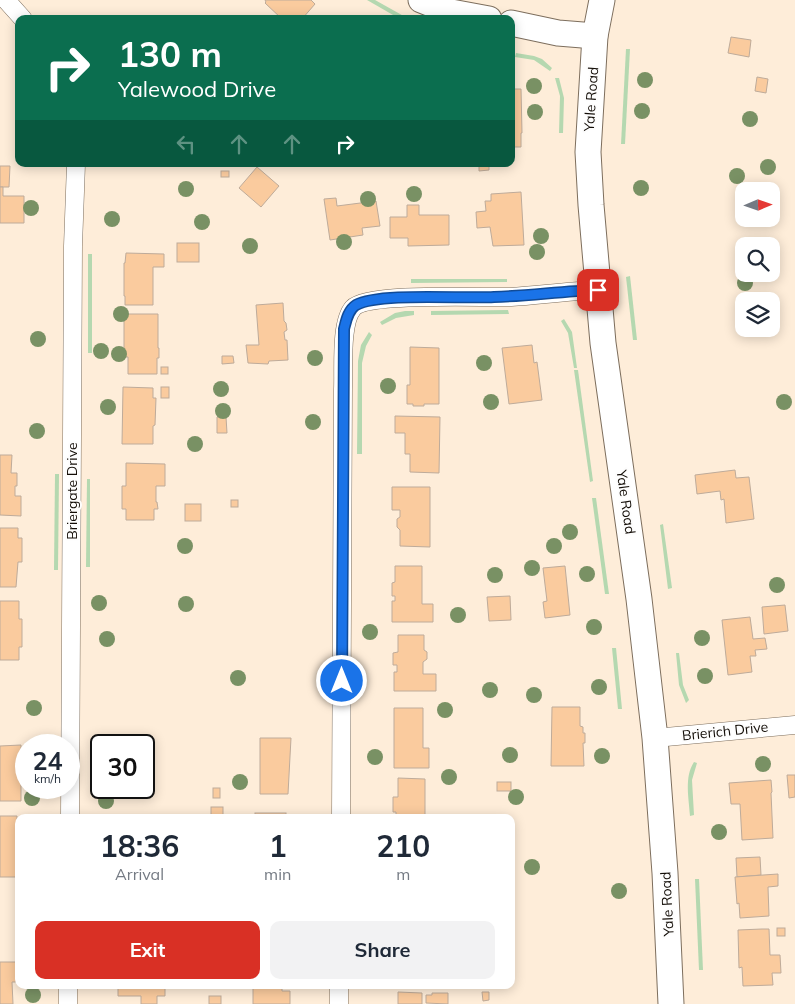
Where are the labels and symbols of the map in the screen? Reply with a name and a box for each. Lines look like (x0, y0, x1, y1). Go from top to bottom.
street label: Yale Road (580, 66, 602, 133)
north arrow (735, 182, 780, 228)
pin (577, 269, 619, 311)
street label: Briergate Drive (63, 442, 81, 540)
street label: Yale Road (612, 468, 639, 535)
position arrow (315, 654, 367, 706)
street label: Brierich Drive (681, 718, 769, 744)
speed limit sign: 30 (90, 734, 155, 799)
street label: Yale Road (656, 871, 678, 938)

